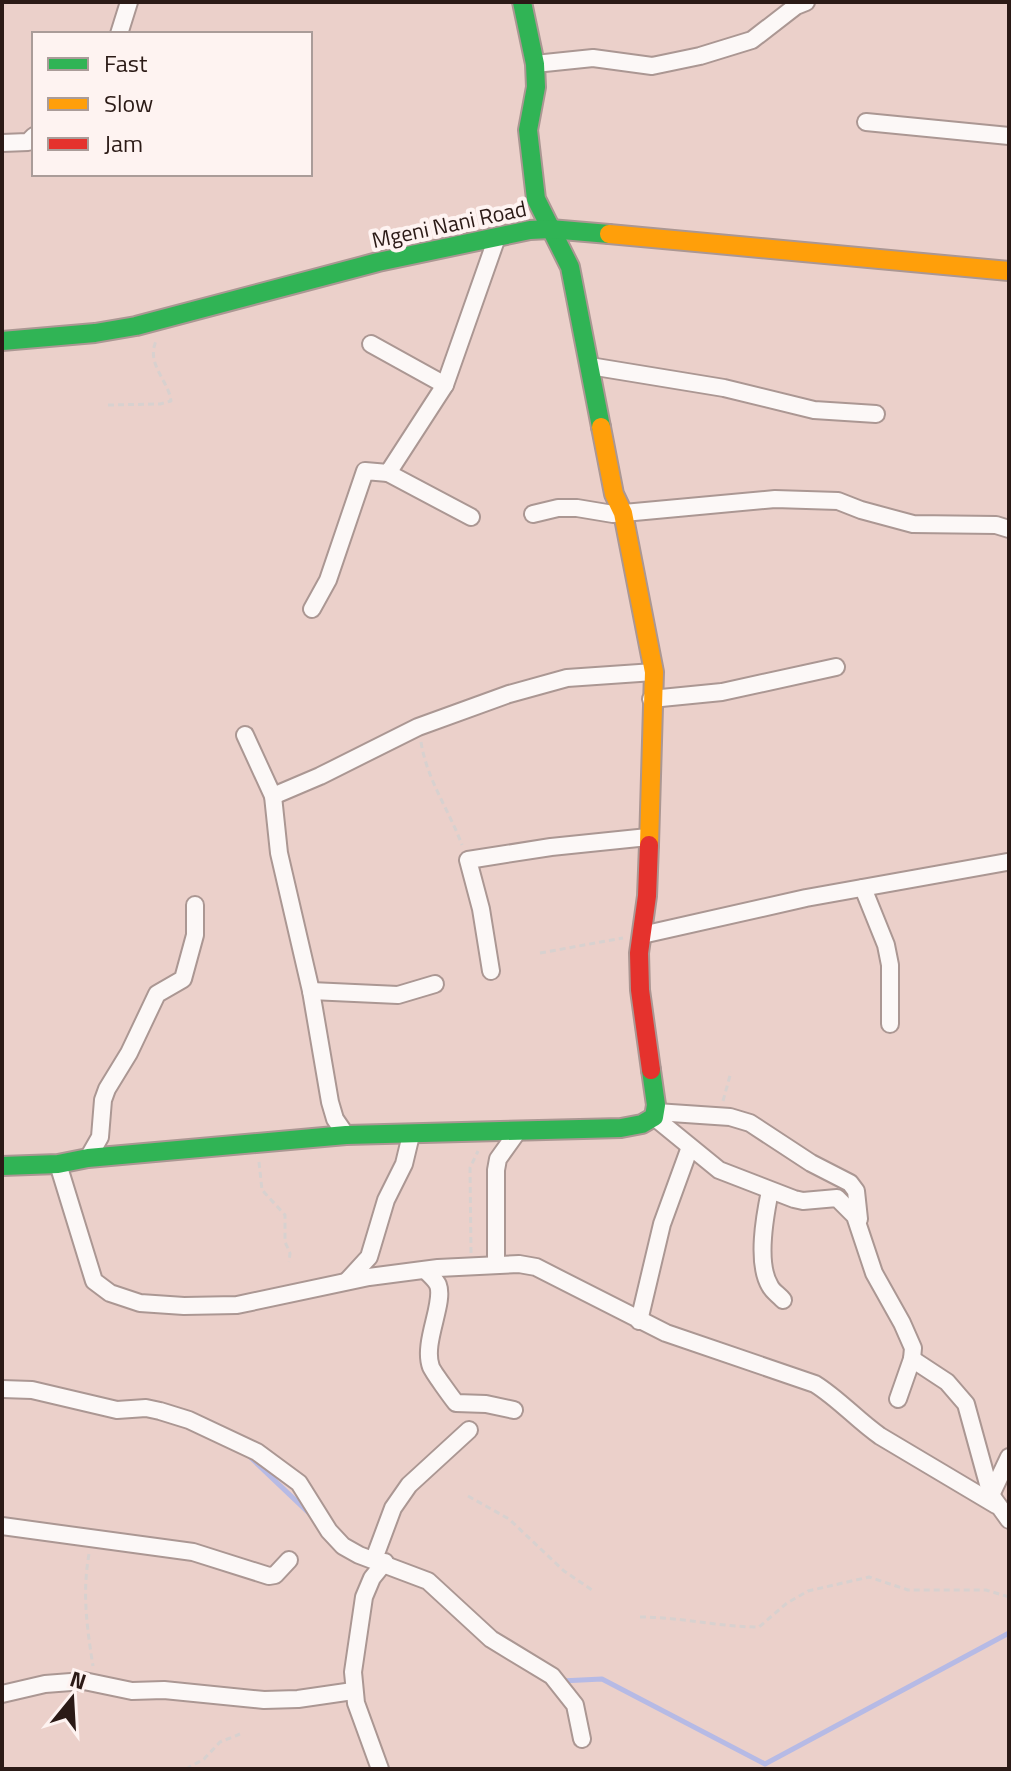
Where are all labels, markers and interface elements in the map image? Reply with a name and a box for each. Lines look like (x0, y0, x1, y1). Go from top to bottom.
legend (32, 32, 312, 176)
text: Fast (104, 45, 148, 81)
text: Slow (104, 85, 153, 121)
text: Jam (104, 125, 143, 161)
street label: Mgeni Nani Road (369, 191, 529, 257)
north arrow (32, 1659, 112, 1739)
text: N (66, 1661, 91, 1699)

